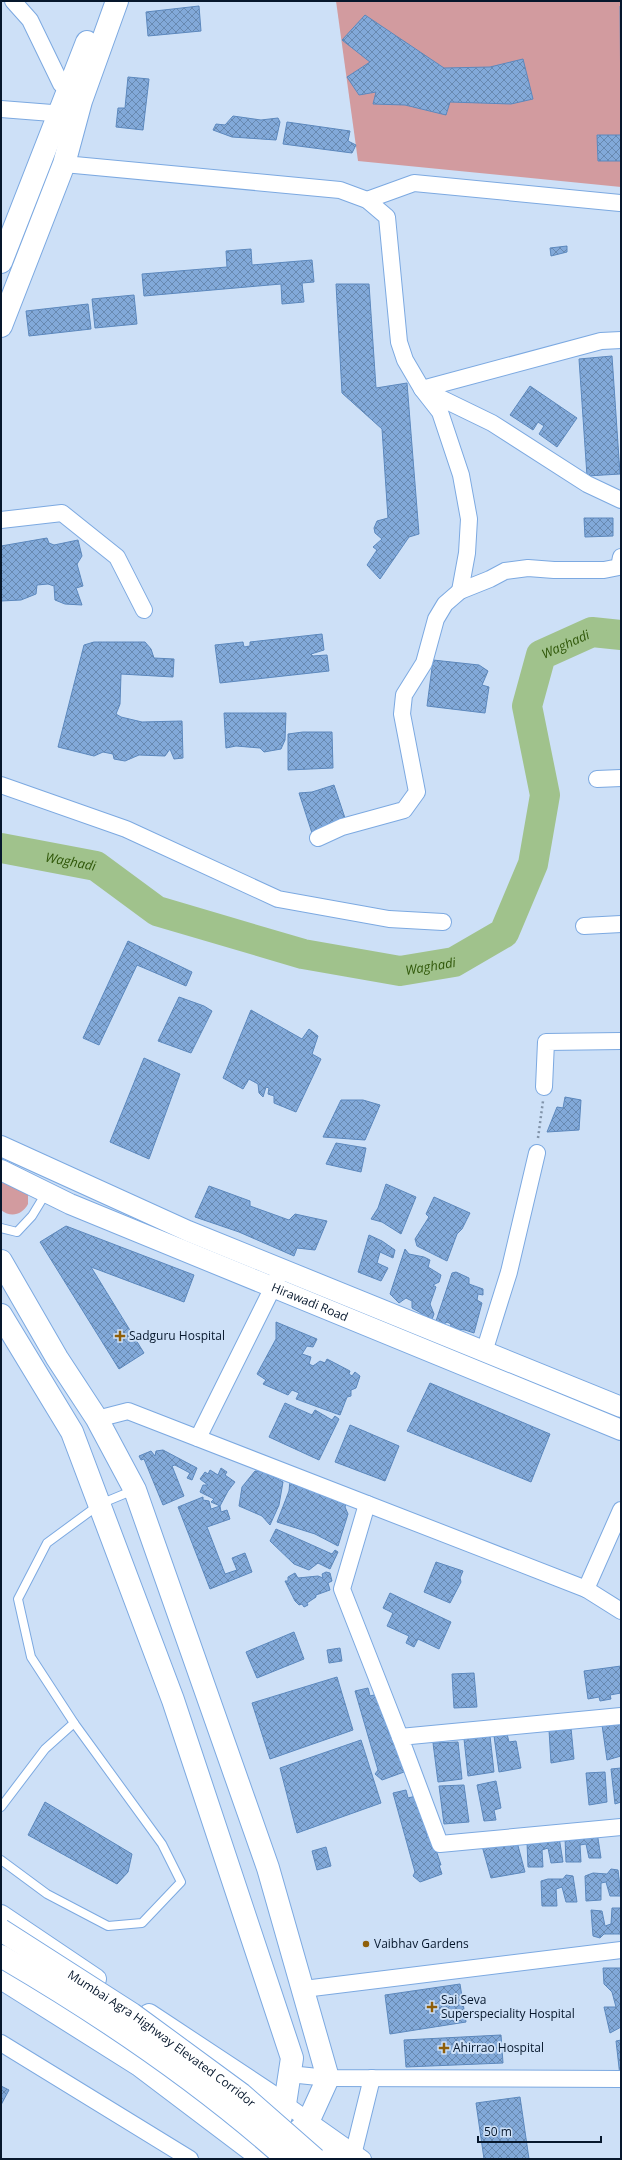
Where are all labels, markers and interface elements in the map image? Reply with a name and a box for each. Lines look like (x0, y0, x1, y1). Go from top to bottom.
water label: Waghadi (538, 625, 593, 663)
water label: Waghadi (44, 848, 98, 875)
water label: Waghadi (404, 953, 458, 979)
street label: Hirawadi Road (269, 1279, 351, 1325)
place label: Sadguru Hospital (129, 1327, 225, 1344)
marker: Sadguru Hospital (114, 1330, 126, 1342)
place label: Vaibhav Gardens (374, 1935, 469, 1952)
marker: Vaibhav Gardens (361, 1939, 371, 1949)
street label: Mumbai Agra Highway Elevated Corridor (65, 1966, 259, 2111)
place label: Sai Seva Superspeciality Hospital (441, 1991, 575, 2022)
marker: Sai Seva Superspeciality Hospital (426, 2001, 438, 2013)
place label: Ahirrao Hospital (453, 2039, 544, 2056)
marker: Ahirrao Hospital (438, 2042, 450, 2054)
scale bar (478, 2118, 601, 2144)
text: 50 m (484, 2123, 512, 2140)

